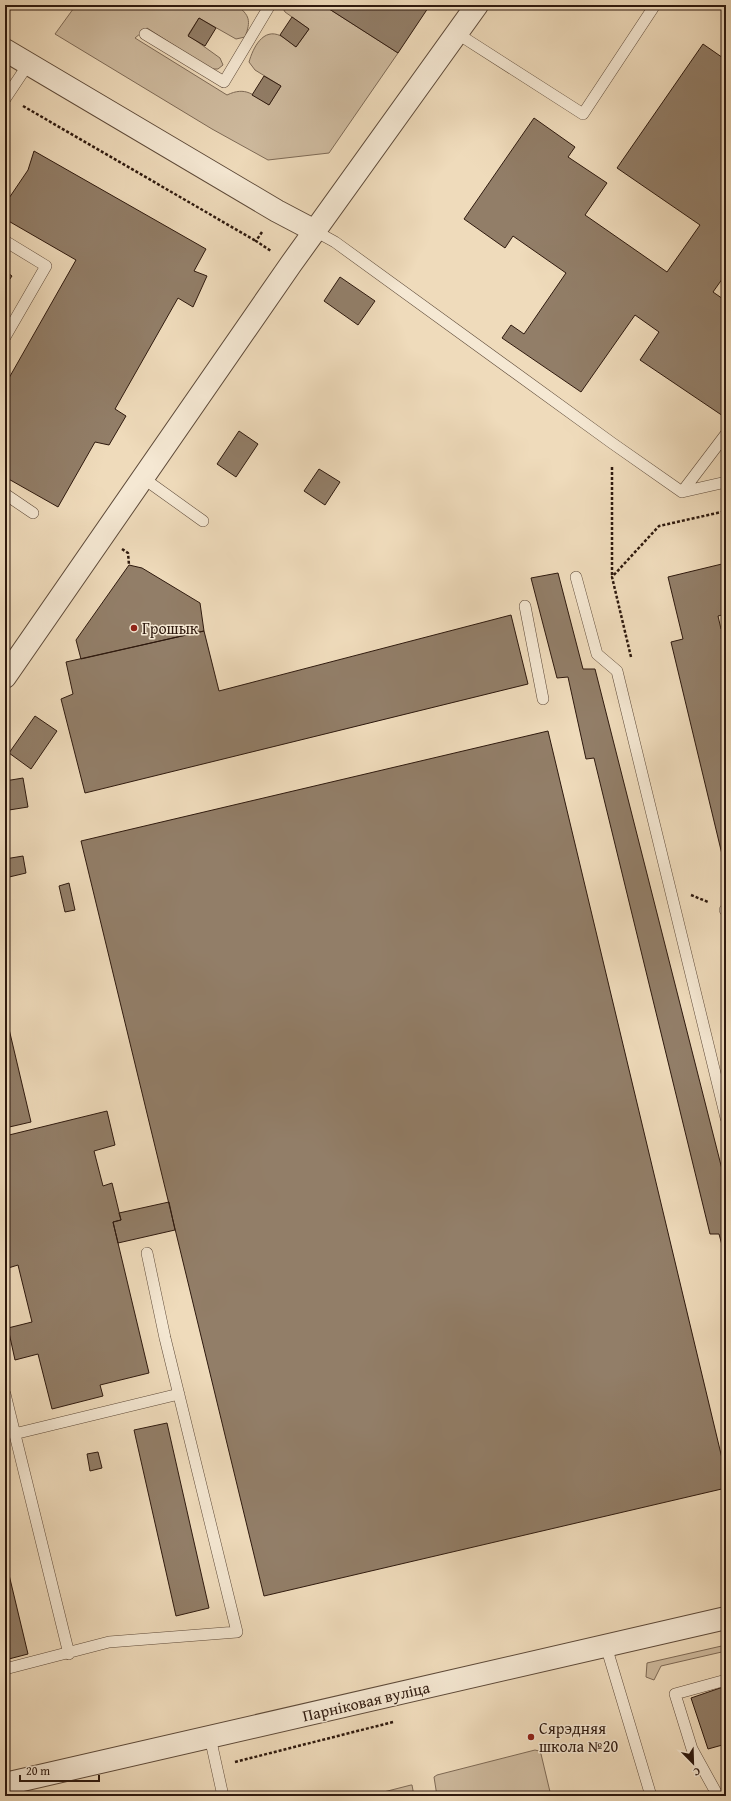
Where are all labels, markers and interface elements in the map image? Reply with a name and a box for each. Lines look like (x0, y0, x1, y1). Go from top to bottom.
place label: Грошык (142, 616, 199, 640)
marker: Грошык (129, 623, 139, 633)
street label: Парніковая вуліца (300, 1675, 432, 1727)
place label: Сярэдняя школа №20 (539, 1716, 618, 1758)
marker: Сярэдняя школа №20 (526, 1732, 536, 1742)
north arrow (673, 1743, 713, 1783)
scale bar (20, 1757, 99, 1783)
text: 20 m (26, 1762, 50, 1779)
text: С (691, 1764, 703, 1781)

